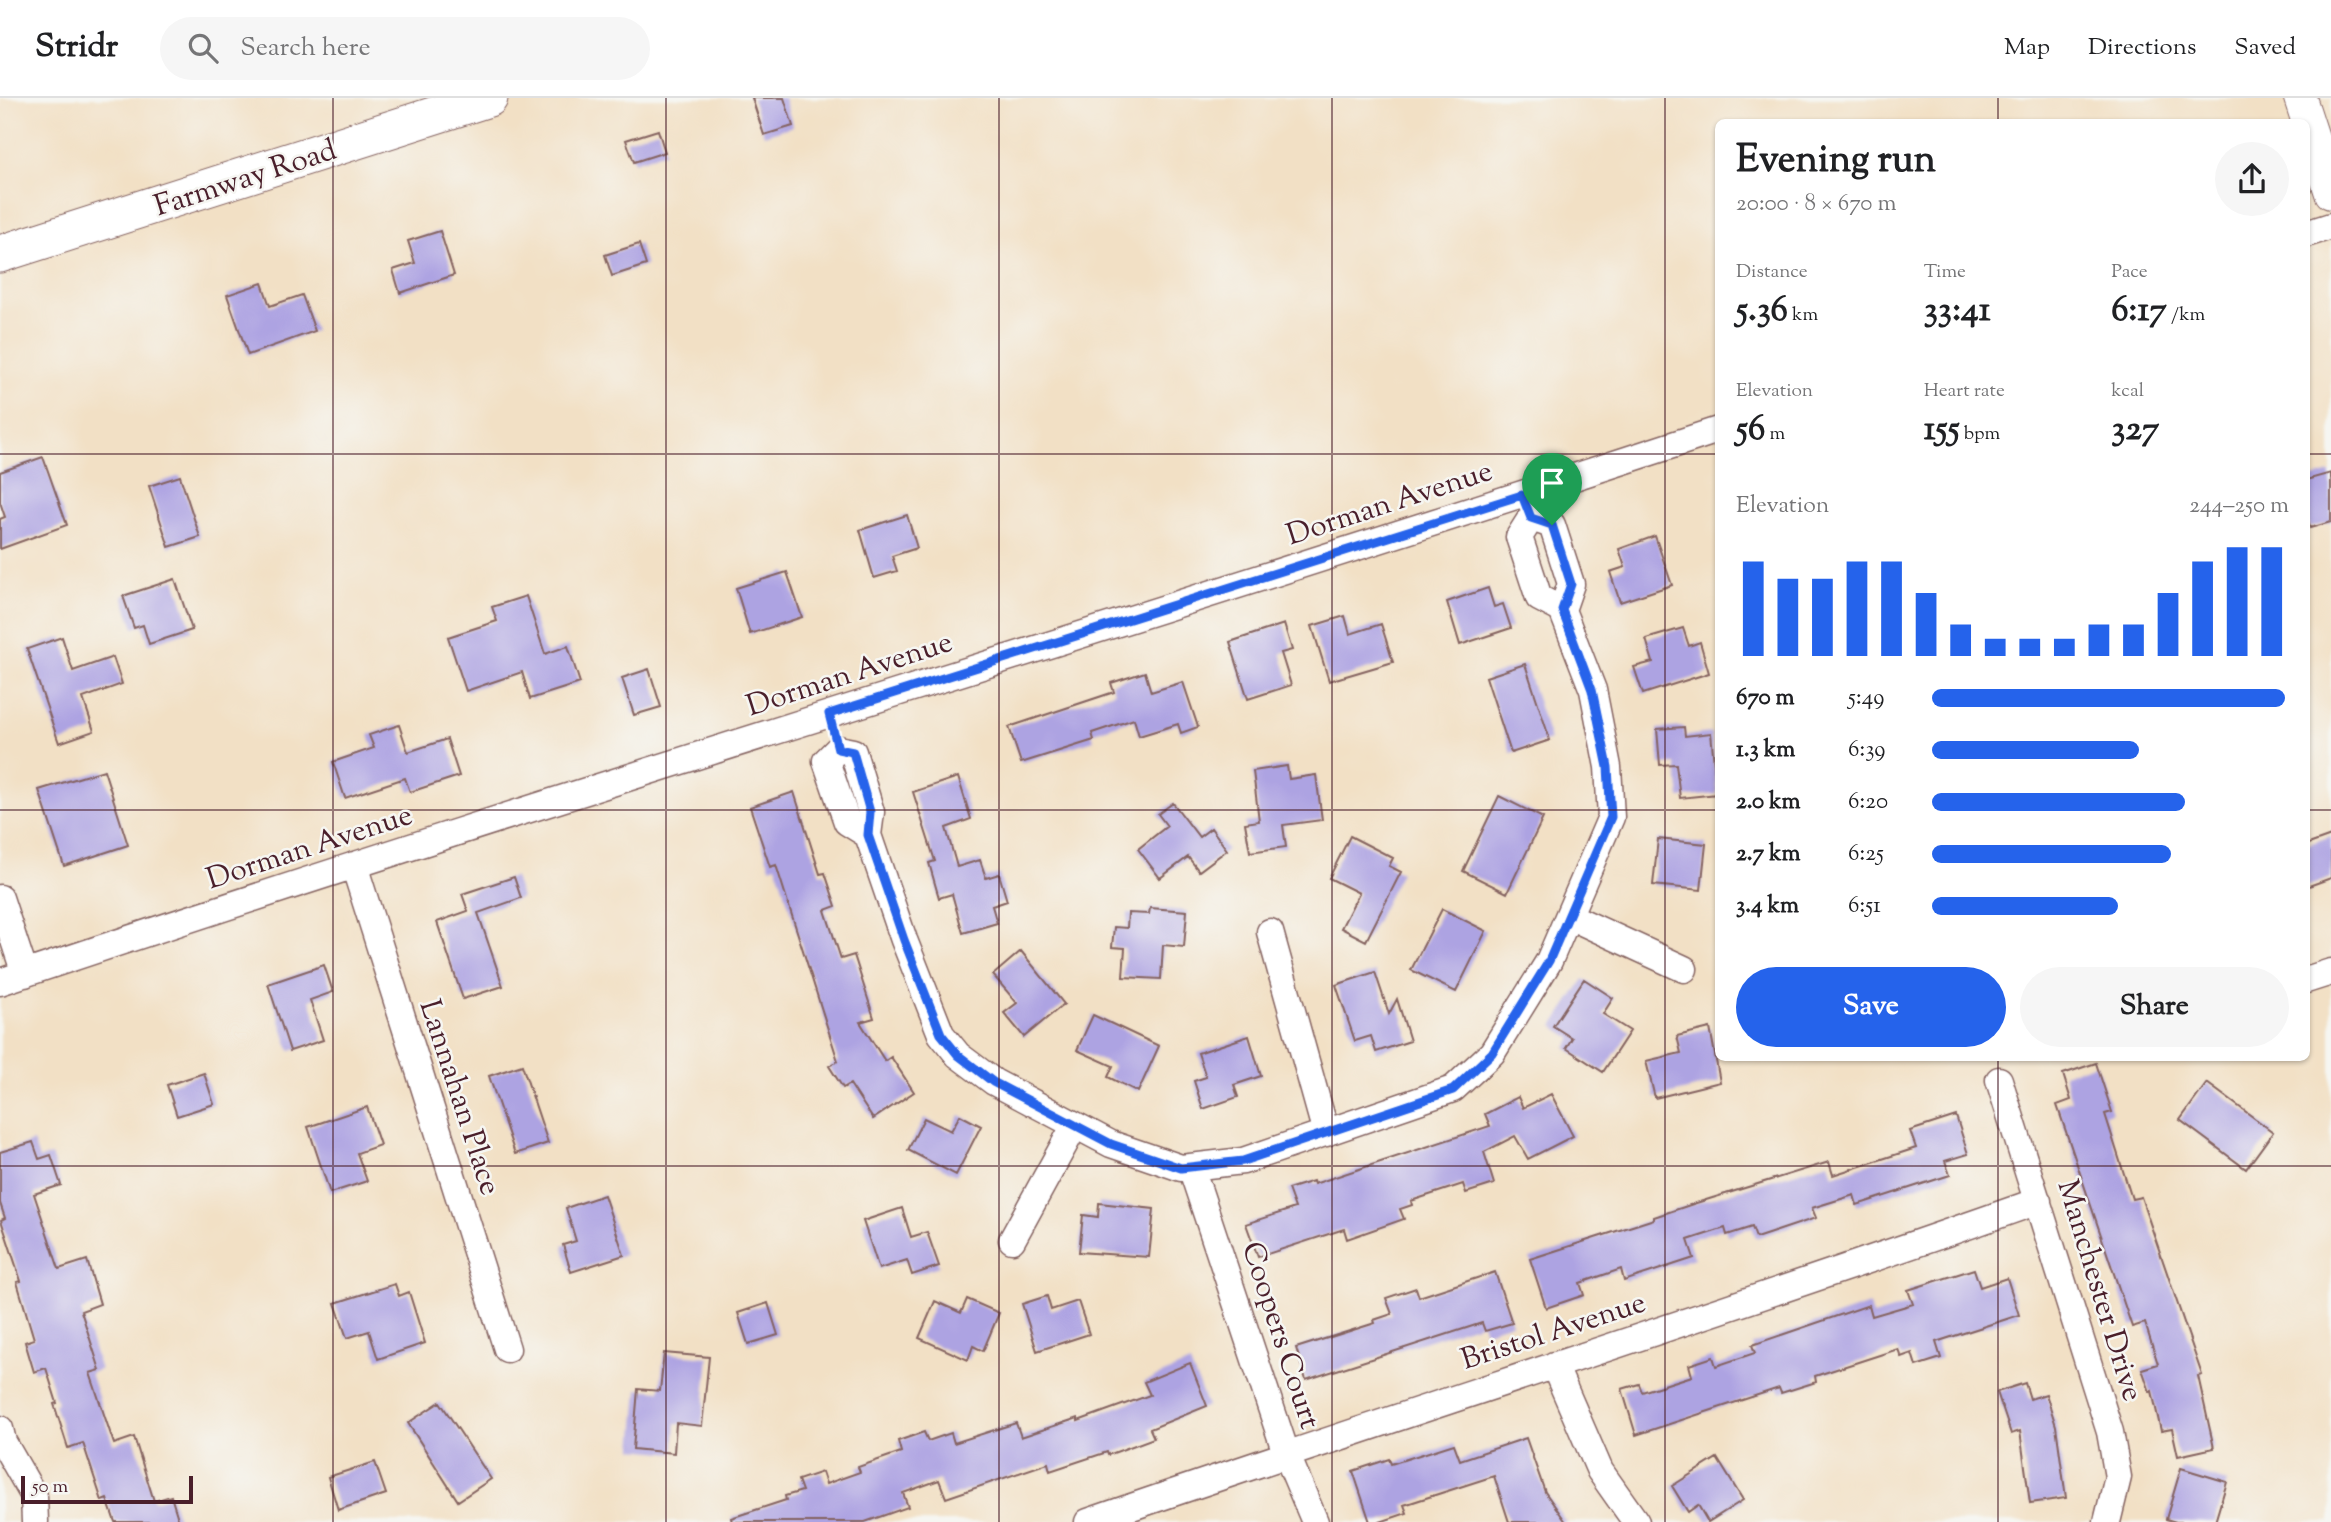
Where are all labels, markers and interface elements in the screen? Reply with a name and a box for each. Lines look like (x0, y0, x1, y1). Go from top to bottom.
search box (160, 17, 650, 80)
text: Stridr (35, 24, 118, 72)
icon: search (184, 29, 222, 67)
text: Search here (240, 30, 371, 67)
text: Map (2004, 31, 2050, 65)
text: Directions (2088, 31, 2196, 65)
text: Saved (2234, 31, 2296, 65)
street label: Farmway Road (149, 130, 343, 229)
text: Evening run (1736, 135, 1936, 189)
button: share (2215, 142, 2289, 216)
text: 20:00 · 8 × 670 m (1736, 188, 1896, 221)
text: Distance (1736, 259, 1808, 286)
text: Time (1924, 259, 1966, 286)
text: Pace (2111, 259, 2148, 286)
text: 5.36 (1736, 286, 1788, 337)
text: 33:41 (1924, 286, 1991, 337)
text: 6:17 (2111, 286, 2167, 337)
text: km (1788, 302, 1818, 329)
text: /km (2167, 302, 2205, 329)
text: Elevation (1736, 378, 1813, 405)
text: Heart rate (1924, 378, 2005, 405)
text: kcal (2111, 378, 2144, 405)
text: 56 (1736, 405, 1765, 456)
text: 155 (1924, 405, 1960, 456)
text: 327 (2111, 405, 2159, 456)
text: m (1765, 421, 1785, 448)
text: bpm (1960, 421, 2000, 448)
street label: Dorman Avenue (1281, 451, 1498, 558)
pin (1522, 453, 1582, 525)
icon: arrive (1533, 464, 1571, 502)
text: Elevation (1736, 490, 1829, 523)
text: 244–250 m (2189, 490, 2289, 523)
street label: Dorman Avenue (741, 622, 958, 729)
text: 670 m (1736, 682, 1795, 715)
text: 5:49 (1848, 682, 1884, 715)
text: 1.3 km (1736, 734, 1795, 767)
text: 6:39 (1848, 734, 1885, 767)
text: 2.0 km (1736, 786, 1801, 819)
text: 6:20 (1848, 786, 1888, 819)
street label: Dorman Avenue (201, 795, 418, 902)
text: 2.7 km (1736, 838, 1801, 871)
text: 6:25 (1848, 838, 1884, 871)
text: 3.4 km (1736, 890, 1799, 923)
text: 6:51 (1848, 890, 1881, 923)
button: Save (1736, 967, 2006, 1047)
button: Share (2020, 967, 2289, 1047)
street label: Lannahan Place (407, 995, 510, 1201)
street label: Manchester Drive (2045, 1175, 2153, 1407)
street label: Coopers Court (1229, 1237, 1330, 1435)
street label: Bristol Avenue (1456, 1282, 1652, 1382)
scale bar (21, 1473, 192, 1505)
text: 50 m (32, 1474, 68, 1501)

